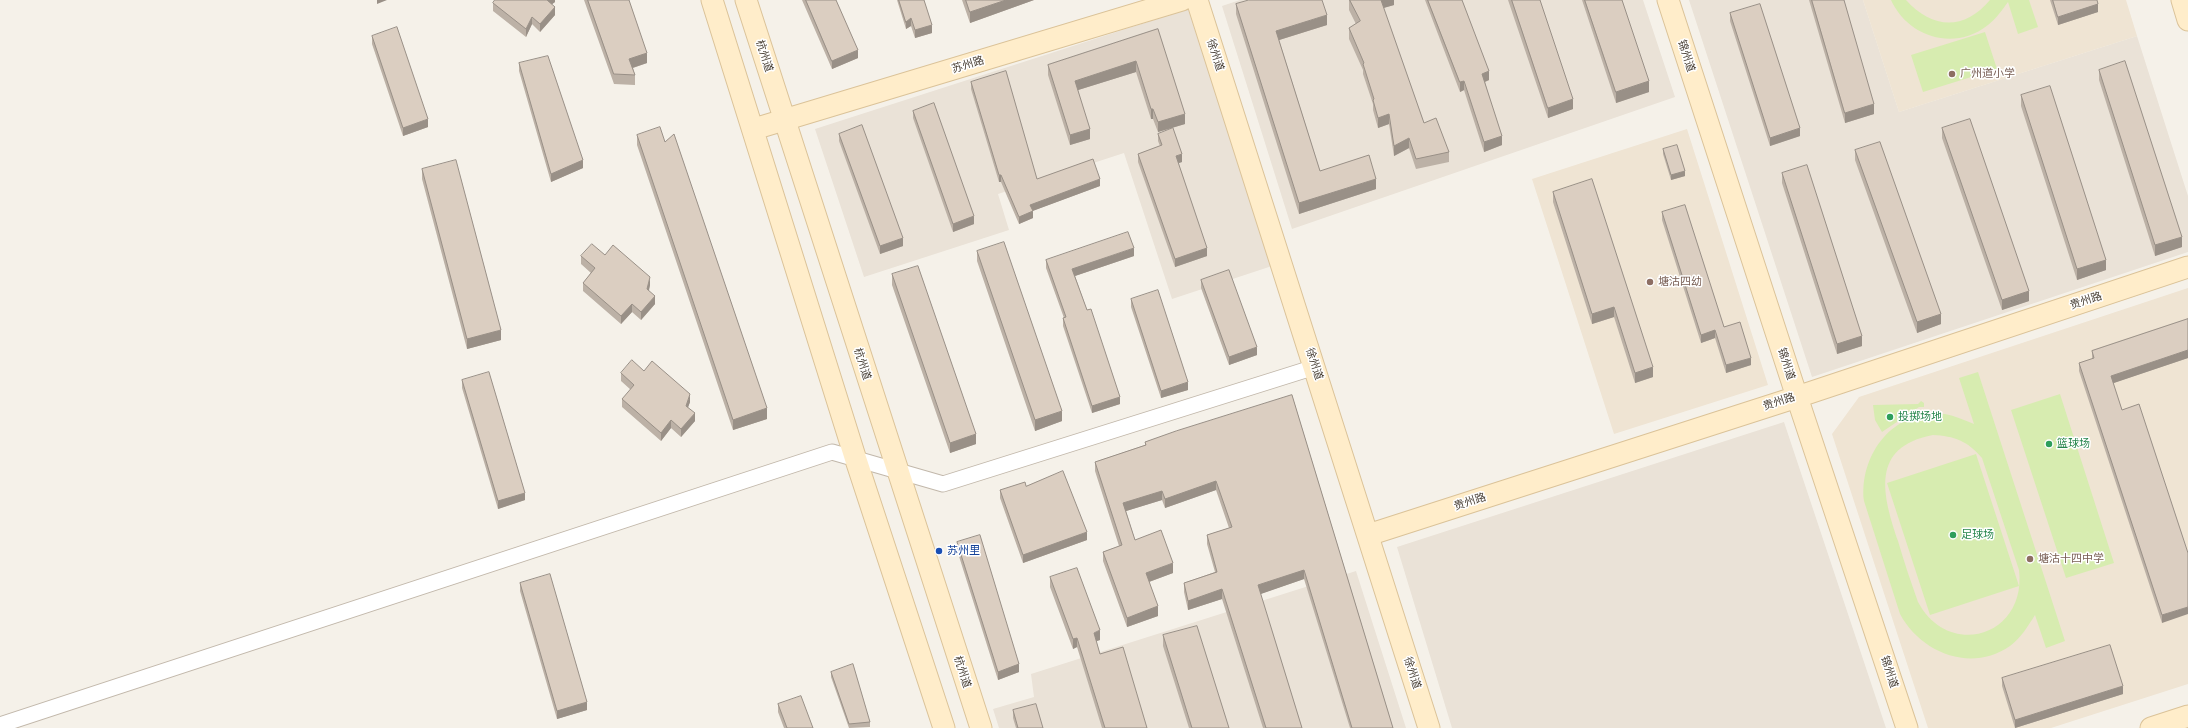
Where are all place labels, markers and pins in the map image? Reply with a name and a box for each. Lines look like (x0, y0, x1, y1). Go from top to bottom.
place label: 广州道小学 (1960, 67, 2015, 81)
marker: 广州道小学 (1947, 69, 1957, 79)
place label: 塘沽四幼 (1658, 275, 1702, 289)
marker: 塘沽四幼 (1645, 277, 1655, 287)
place label: 投掷场地 (1898, 410, 1942, 424)
marker: 投掷场地 (1885, 412, 1895, 422)
place label: 篮球场 (2057, 437, 2090, 451)
marker: 篮球场 (2044, 439, 2054, 449)
place label: 足球场 (1961, 528, 1994, 542)
marker: 足球场 (1948, 530, 1958, 540)
place label: 苏州里 (947, 544, 980, 558)
marker: 苏州里 (934, 546, 944, 556)
place label: 塘沽十四中学 (2038, 552, 2104, 566)
marker: 塘沽十四中学 (2025, 554, 2035, 564)

